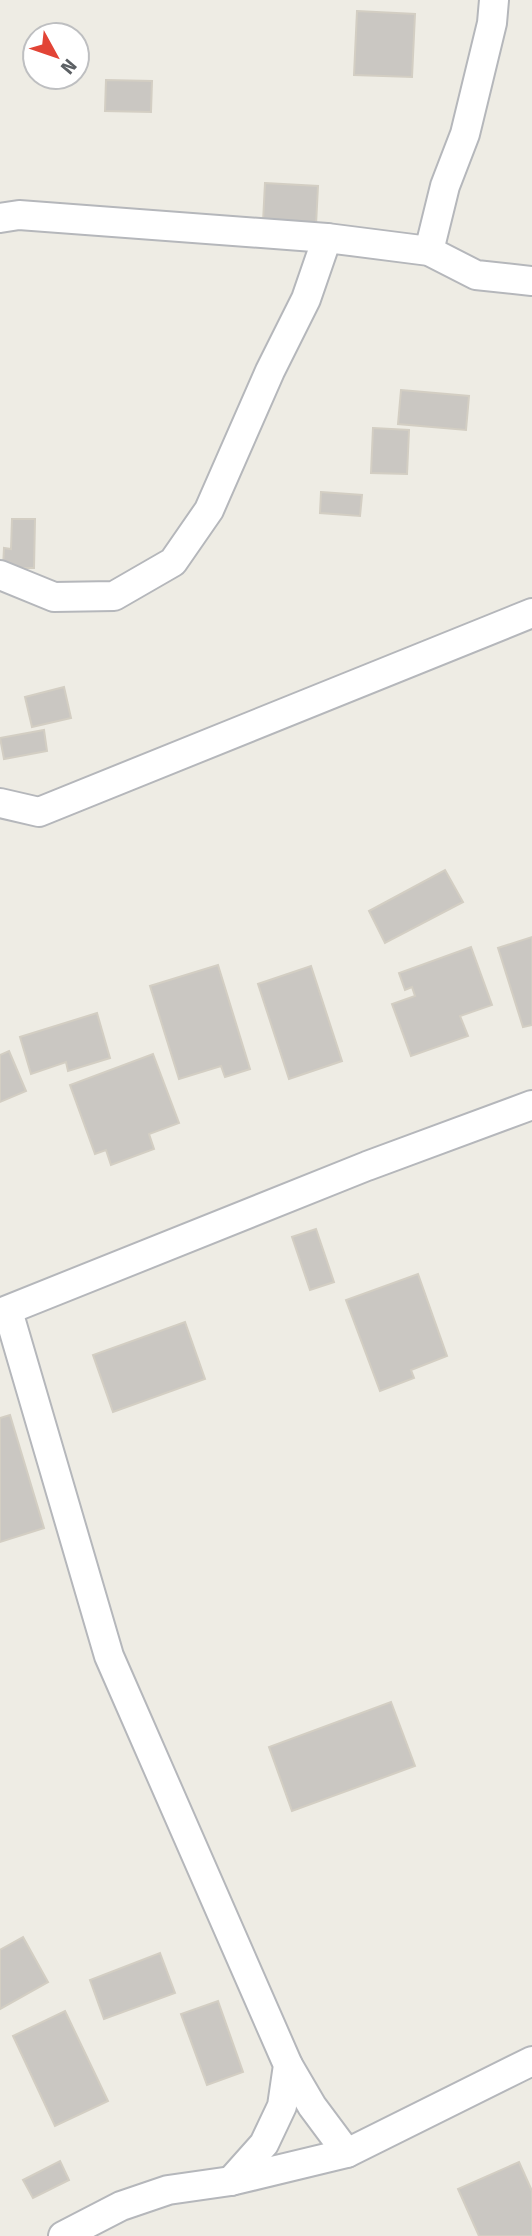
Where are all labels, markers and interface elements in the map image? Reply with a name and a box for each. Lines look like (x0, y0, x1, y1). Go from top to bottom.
north arrow (21, 21, 91, 91)
text: N (56, 54, 82, 79)

